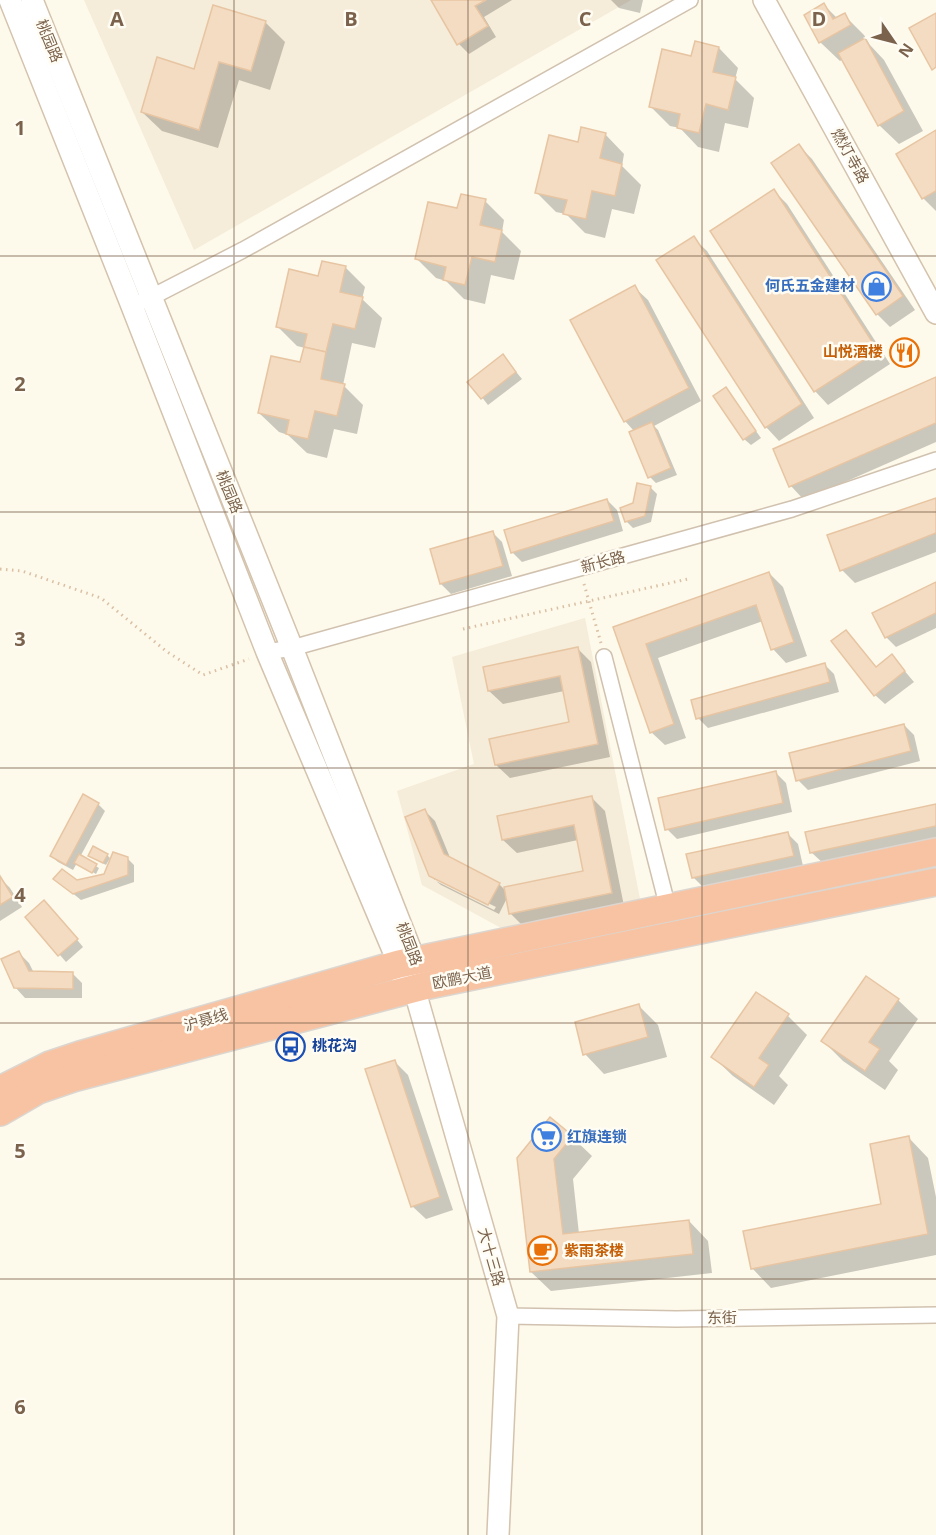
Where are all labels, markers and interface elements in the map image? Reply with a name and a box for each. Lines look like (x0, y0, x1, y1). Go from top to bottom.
text: A (110, 5, 124, 32)
text: B (344, 5, 358, 32)
text: C (579, 5, 592, 32)
text: D (812, 5, 826, 32)
north arrow (864, 12, 924, 72)
street label: 桃园路 (32, 16, 68, 65)
text: N (894, 39, 919, 62)
text: 1 (14, 114, 26, 141)
street label: 燃灯寺路 (828, 124, 874, 187)
shop icon: 何氏五金建材 (860, 270, 892, 302)
place label: 何氏五金建材 (765, 275, 855, 295)
restaurant icon: 山悦酒楼 (888, 336, 920, 368)
place label: 山悦酒楼 (823, 341, 883, 361)
text: 2 (14, 370, 26, 397)
street label: 桃园路 (212, 467, 248, 516)
street label: 新长路 (578, 546, 627, 577)
text: 3 (14, 625, 26, 652)
text: 4 (14, 881, 26, 908)
street label: 桃园路 (393, 919, 427, 968)
street label: 欧鹏大道 (430, 961, 493, 993)
street label: 沪聂线 (181, 1003, 230, 1035)
bus stop icon: 桃花沟 (275, 1030, 307, 1062)
place label: 桃花沟 (312, 1035, 357, 1055)
supermarket icon: 红旗连锁 (530, 1121, 562, 1153)
place label: 红旗连锁 (567, 1126, 627, 1146)
text: 5 (14, 1137, 26, 1164)
street label: 大十三路 (474, 1225, 510, 1288)
cafe icon: 紫雨茶楼 (527, 1235, 559, 1267)
place label: 紫雨茶楼 (564, 1240, 624, 1260)
street label: 东街 (707, 1307, 737, 1327)
text: 6 (14, 1393, 26, 1420)

